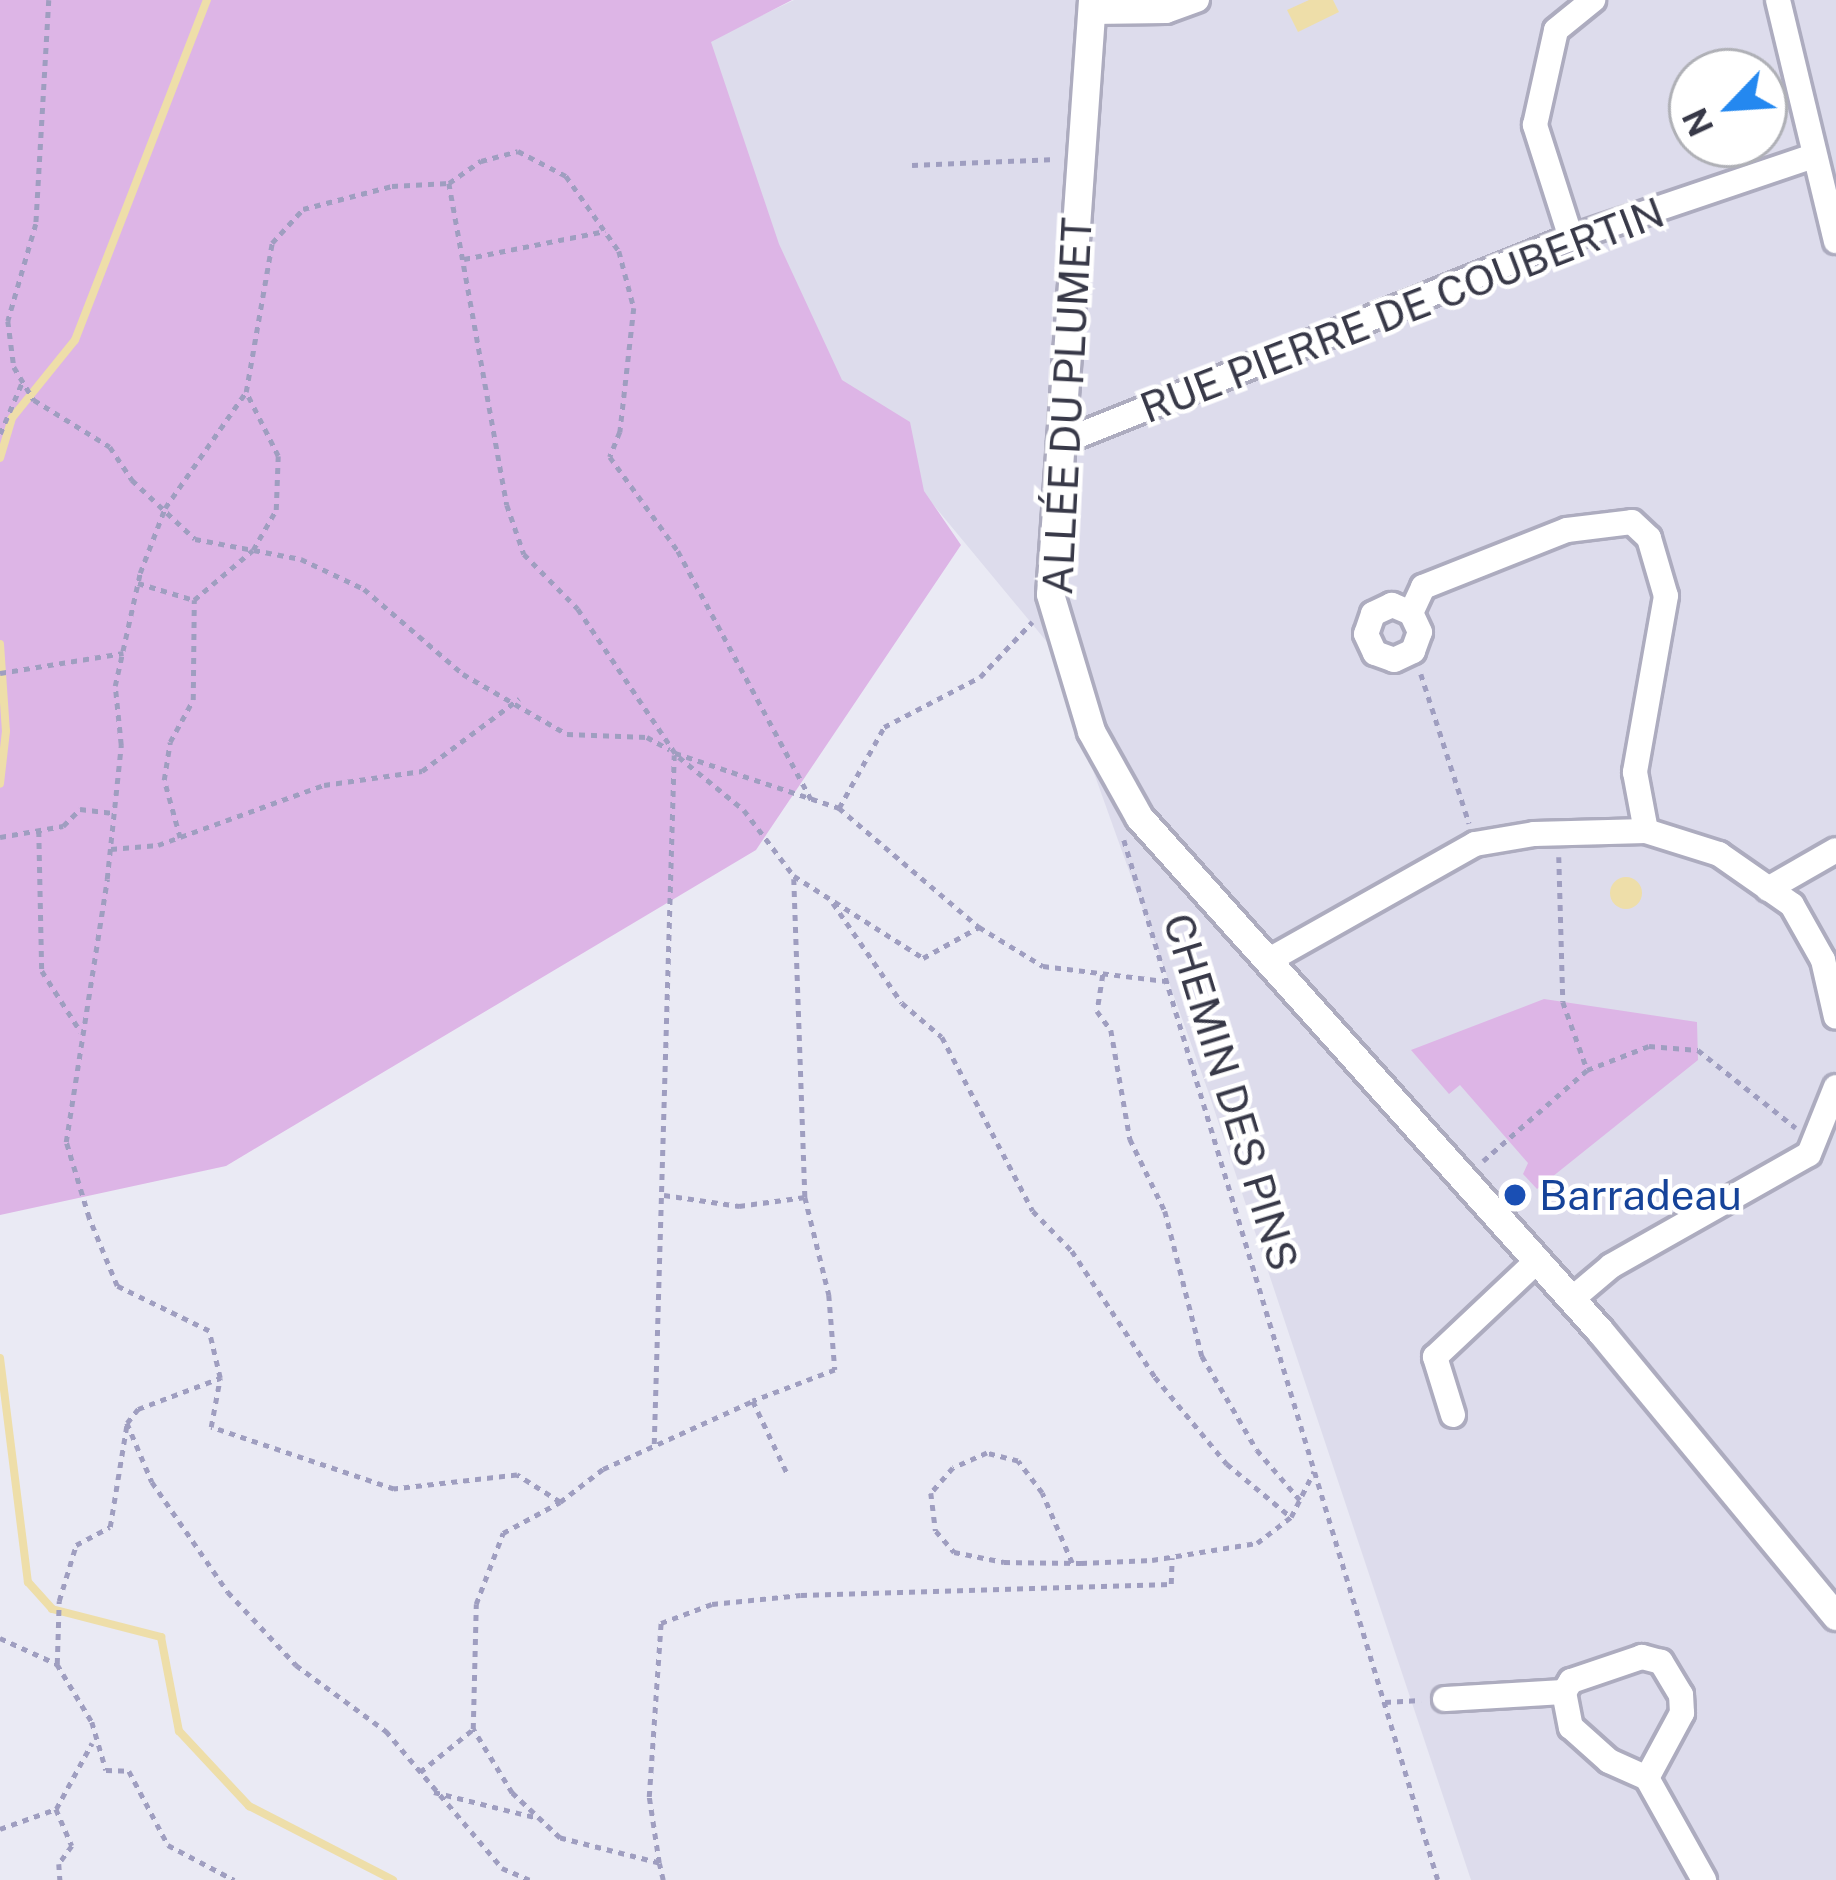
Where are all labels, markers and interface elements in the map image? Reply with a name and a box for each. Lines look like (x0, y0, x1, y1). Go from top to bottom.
north arrow (1668, 48, 1788, 168)
text: N (1675, 102, 1721, 142)
street label: RUE PIERRE DE COUBERTIN (1133, 187, 1671, 433)
street label: ALLÉE DU PLUMET (1032, 216, 1102, 596)
street label: CHEMIN DES PINS (1153, 907, 1309, 1277)
place label: Barradeau (1539, 1170, 1742, 1220)
marker: Barradeau (1502, 1182, 1528, 1208)

